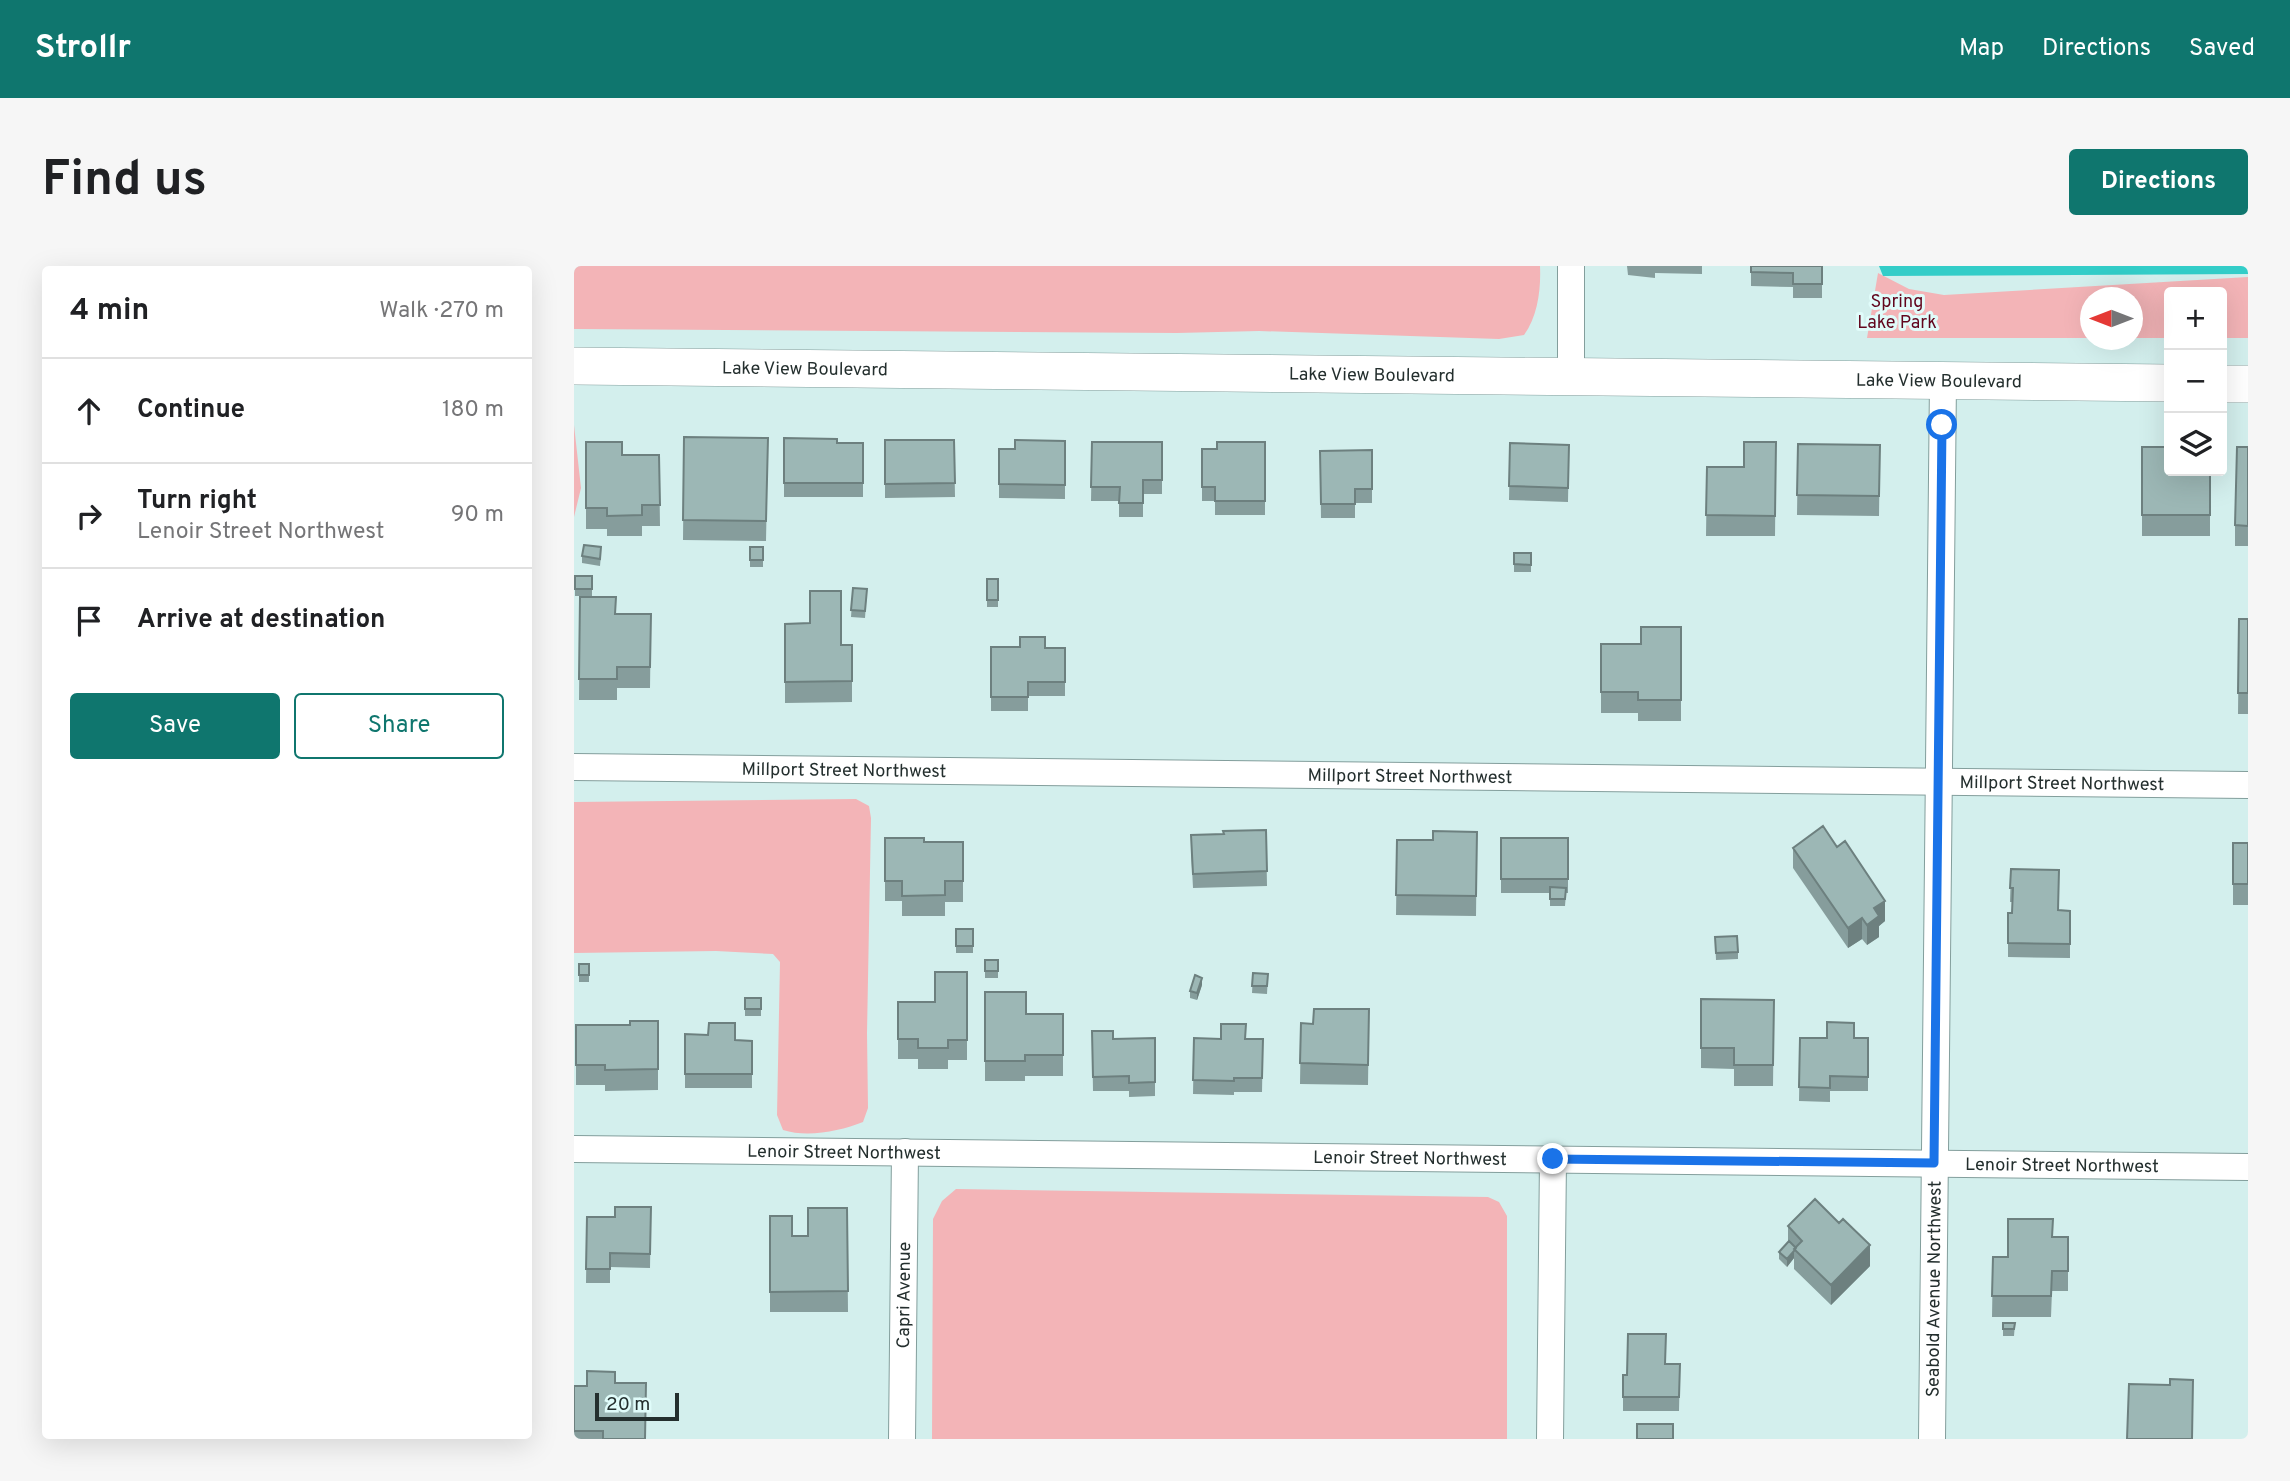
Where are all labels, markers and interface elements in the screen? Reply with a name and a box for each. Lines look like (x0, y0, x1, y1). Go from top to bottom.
text: Strollr (35, 28, 131, 70)
text: Map (1959, 34, 2004, 64)
text: Directions (2042, 34, 2151, 64)
text: Saved (2189, 34, 2255, 64)
button: Directions (2069, 149, 2248, 215)
text: Find us (42, 151, 207, 213)
north arrow (2080, 287, 2143, 350)
map controls (2164, 287, 2227, 476)
button: + (2164, 287, 2227, 350)
park label: Spring Lake Park (1857, 291, 1937, 335)
text: 4 min (70, 293, 149, 330)
text: Walk · 270 m (379, 297, 504, 326)
button: − (2164, 350, 2227, 413)
street label: Lake View Boulevard (722, 358, 888, 382)
street label: Lake View Boulevard (1289, 364, 1455, 388)
street label: Lake View Boulevard (1856, 370, 2022, 394)
icon: ahead (70, 392, 108, 430)
text: Continue (137, 394, 245, 427)
text: 180 m (442, 396, 504, 425)
route start (1926, 409, 1957, 440)
button: layers (2164, 413, 2227, 476)
text: Turn right (137, 485, 257, 518)
icon: right (70, 497, 108, 535)
text: 90 m (451, 501, 504, 530)
text: Lenoir Street Northwest (137, 518, 384, 547)
icon: arrive (70, 602, 108, 640)
text: Arrive at destination (137, 604, 385, 637)
button: Save (70, 693, 280, 759)
button: Share (294, 693, 504, 759)
street label: Millport Street Northwest (741, 759, 947, 784)
street label: Millport Street Northwest (1307, 765, 1512, 790)
street label: Millport Street Northwest (1959, 772, 2164, 797)
street label: Lenoir Street Northwest (747, 1141, 941, 1166)
route end (1537, 1143, 1568, 1174)
street label: Lenoir Street Northwest (1313, 1147, 1507, 1172)
street label: Lenoir Street Northwest (1965, 1154, 2159, 1179)
street label: Seabold Avenue Northwest (1922, 1181, 1948, 1397)
street label: Capri Avenue (893, 1242, 917, 1348)
scale bar (595, 1390, 679, 1422)
text: 20 m (606, 1393, 650, 1417)

